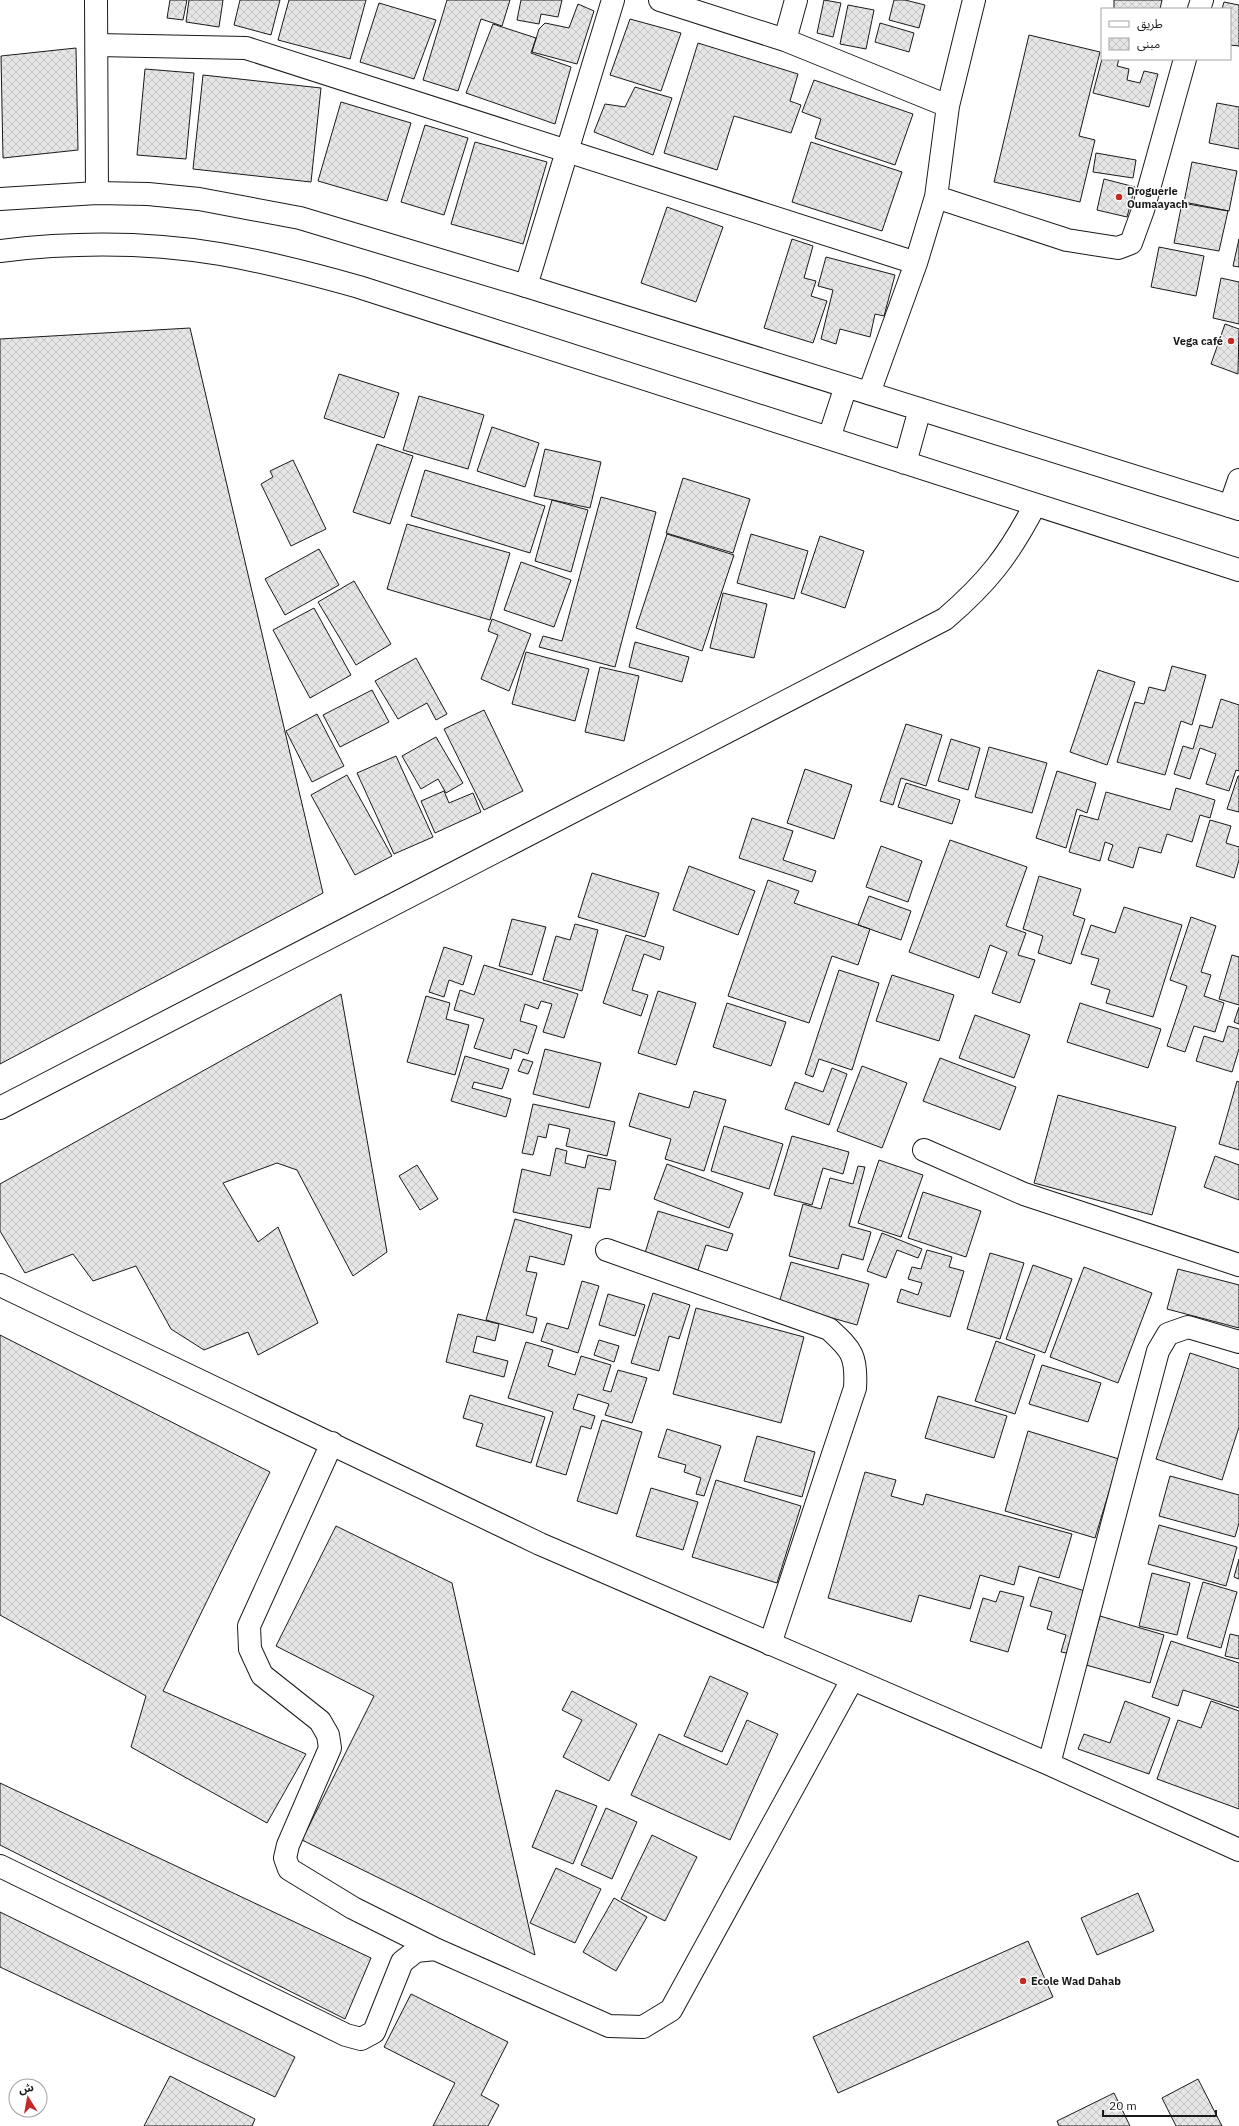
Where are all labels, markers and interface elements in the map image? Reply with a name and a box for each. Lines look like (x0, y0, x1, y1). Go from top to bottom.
legend (1101, 8, 1231, 60)
text: طريق (1137, 16, 1163, 32)
text: مبنى (1137, 36, 1160, 51)
place label: Droguerie Oumaayach (1127, 184, 1188, 211)
marker: Droguerie Oumaayach (1114, 192, 1124, 202)
place label: Vega café (1173, 334, 1223, 348)
marker: Vega café (1226, 336, 1236, 346)
place label: Ecole Wad Dahab (1031, 1974, 1121, 1988)
marker: Ecole Wad Dahab (1018, 1976, 1028, 1986)
north arrow (8, 2078, 48, 2118)
text: ش (17, 2080, 35, 2096)
scale bar (1103, 2092, 1216, 2118)
text: 20 m (1109, 2098, 1137, 2113)

